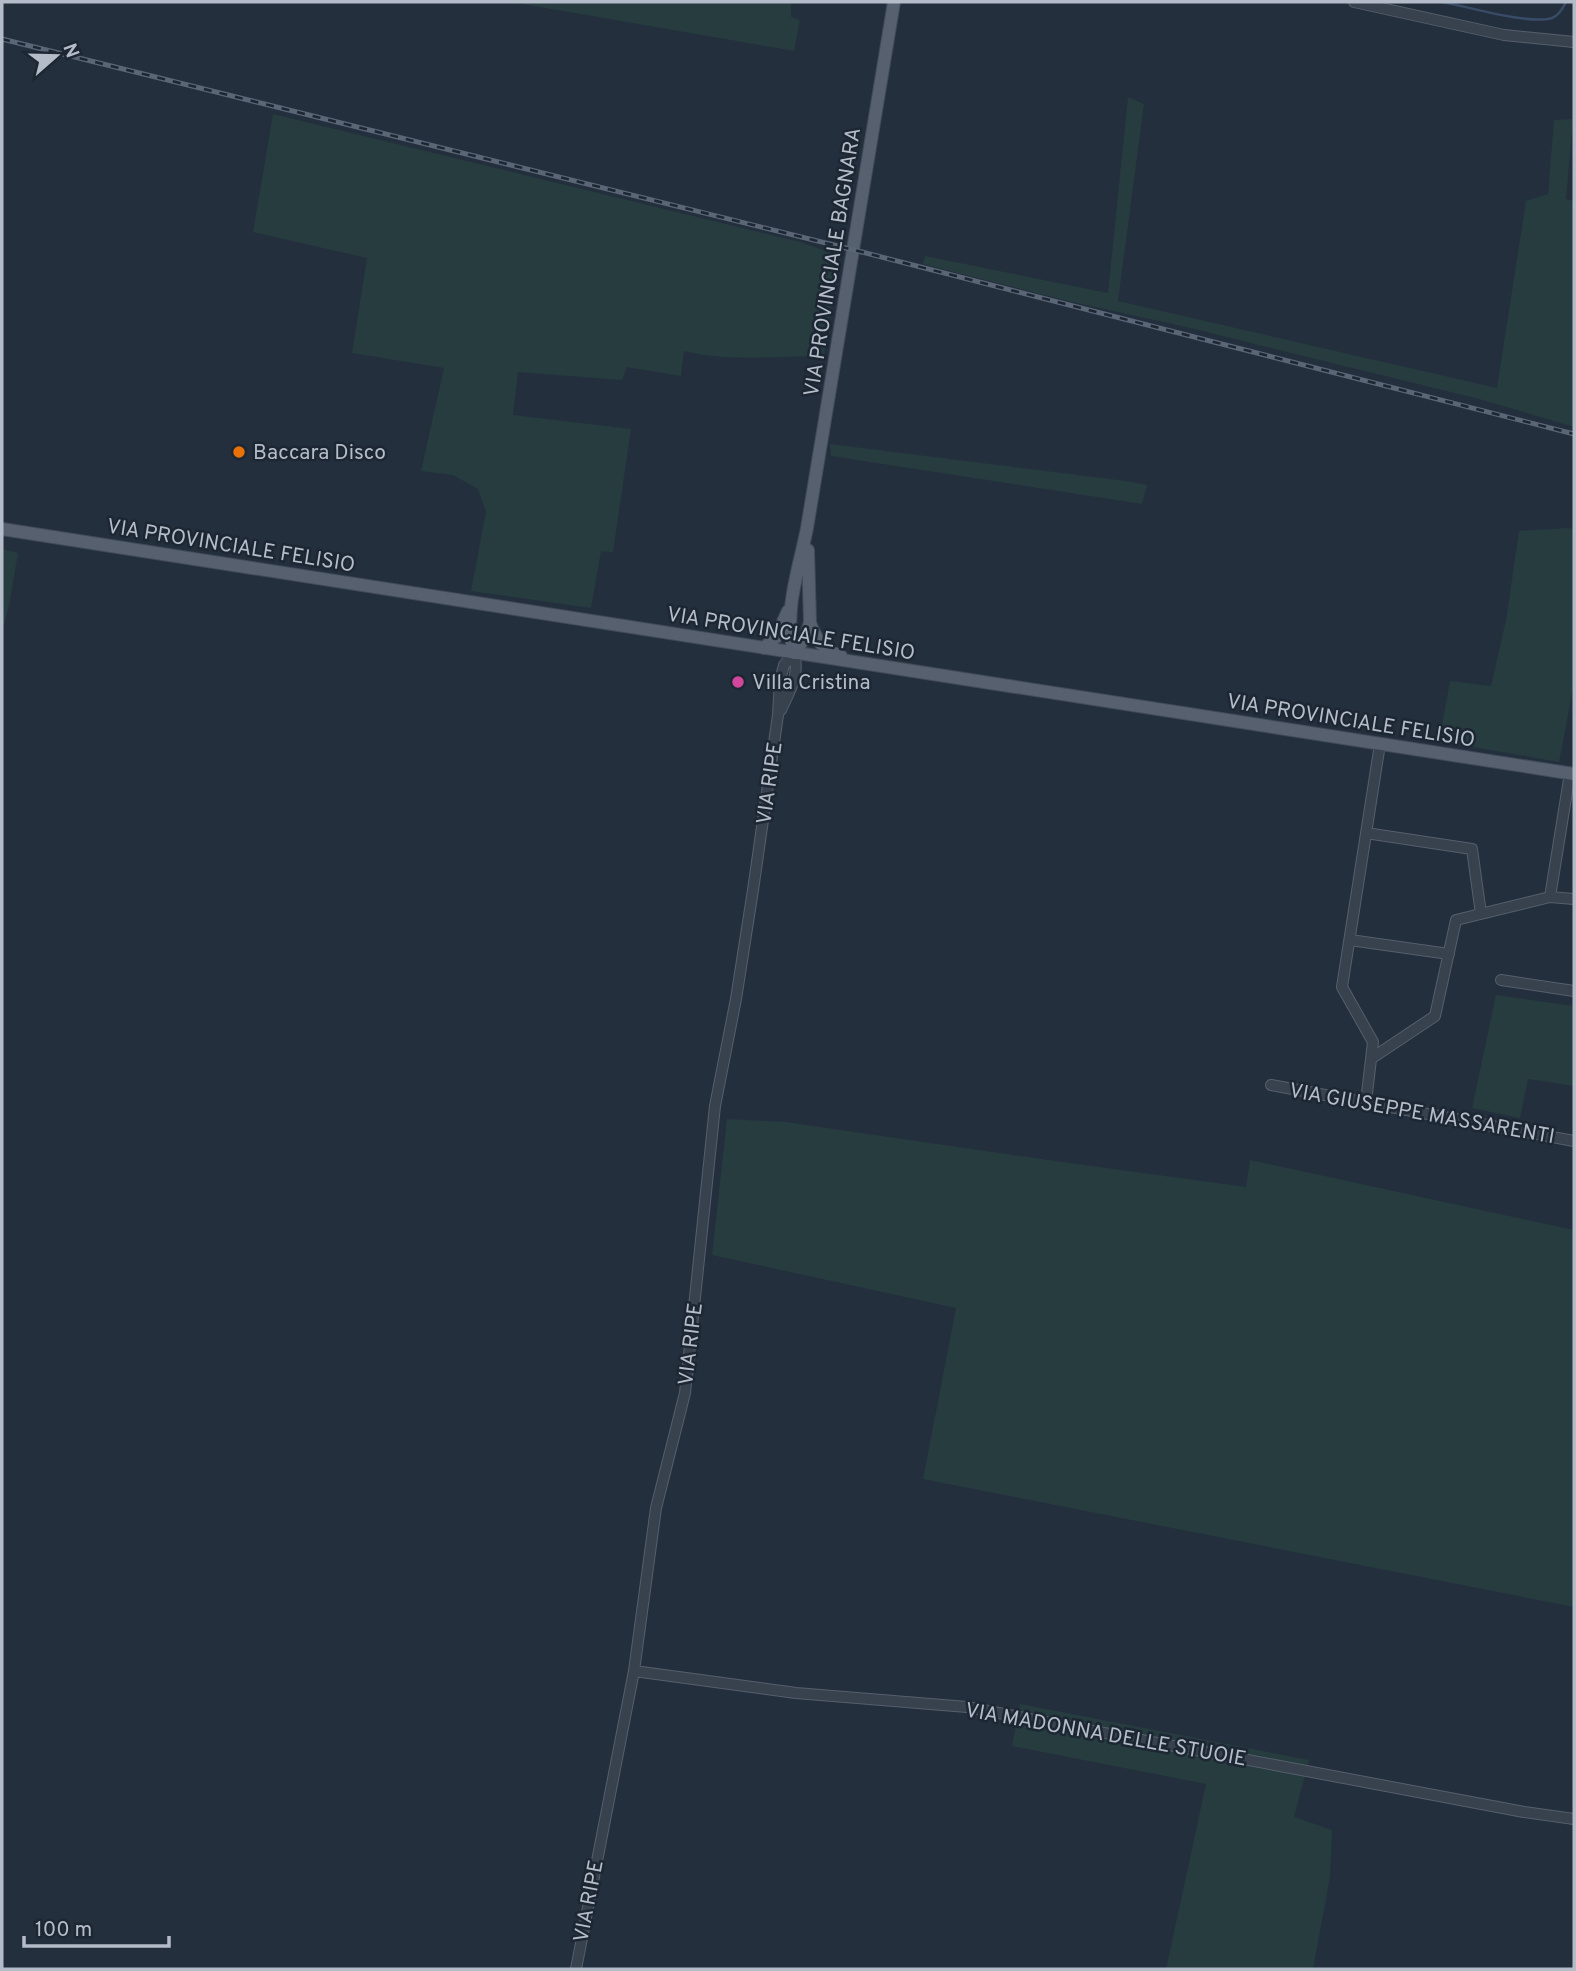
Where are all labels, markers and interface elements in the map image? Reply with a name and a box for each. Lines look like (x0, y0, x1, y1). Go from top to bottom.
north arrow (21, 21, 91, 91)
text: N (56, 40, 84, 61)
street label: VIA PROVINCIALE BAGNARA (799, 126, 868, 399)
place label: Baccara Disco (253, 440, 386, 467)
marker: Baccara Disco (231, 444, 247, 460)
street label: VIA PROVINCIALE FELISIO (105, 514, 357, 579)
street label: VIA PROVINCIALE FELISIO (665, 602, 917, 667)
place label: Villa Cristina (752, 670, 870, 697)
marker: Villa Cristina (730, 674, 746, 690)
street label: VIA PROVINCIALE FELISIO (1225, 689, 1477, 754)
street label: VIA RIPE (751, 740, 790, 826)
street label: VIA GIUSEPPE MASSARENTI (1287, 1078, 1557, 1151)
street label: VIA RIPE (673, 1301, 710, 1387)
street label: VIA MADONNA DELLE STUOIE (963, 1697, 1249, 1774)
street label: VIA RIPE (568, 1858, 611, 1945)
scale bar (24, 1904, 170, 1948)
text: 100 m (35, 1917, 92, 1944)

